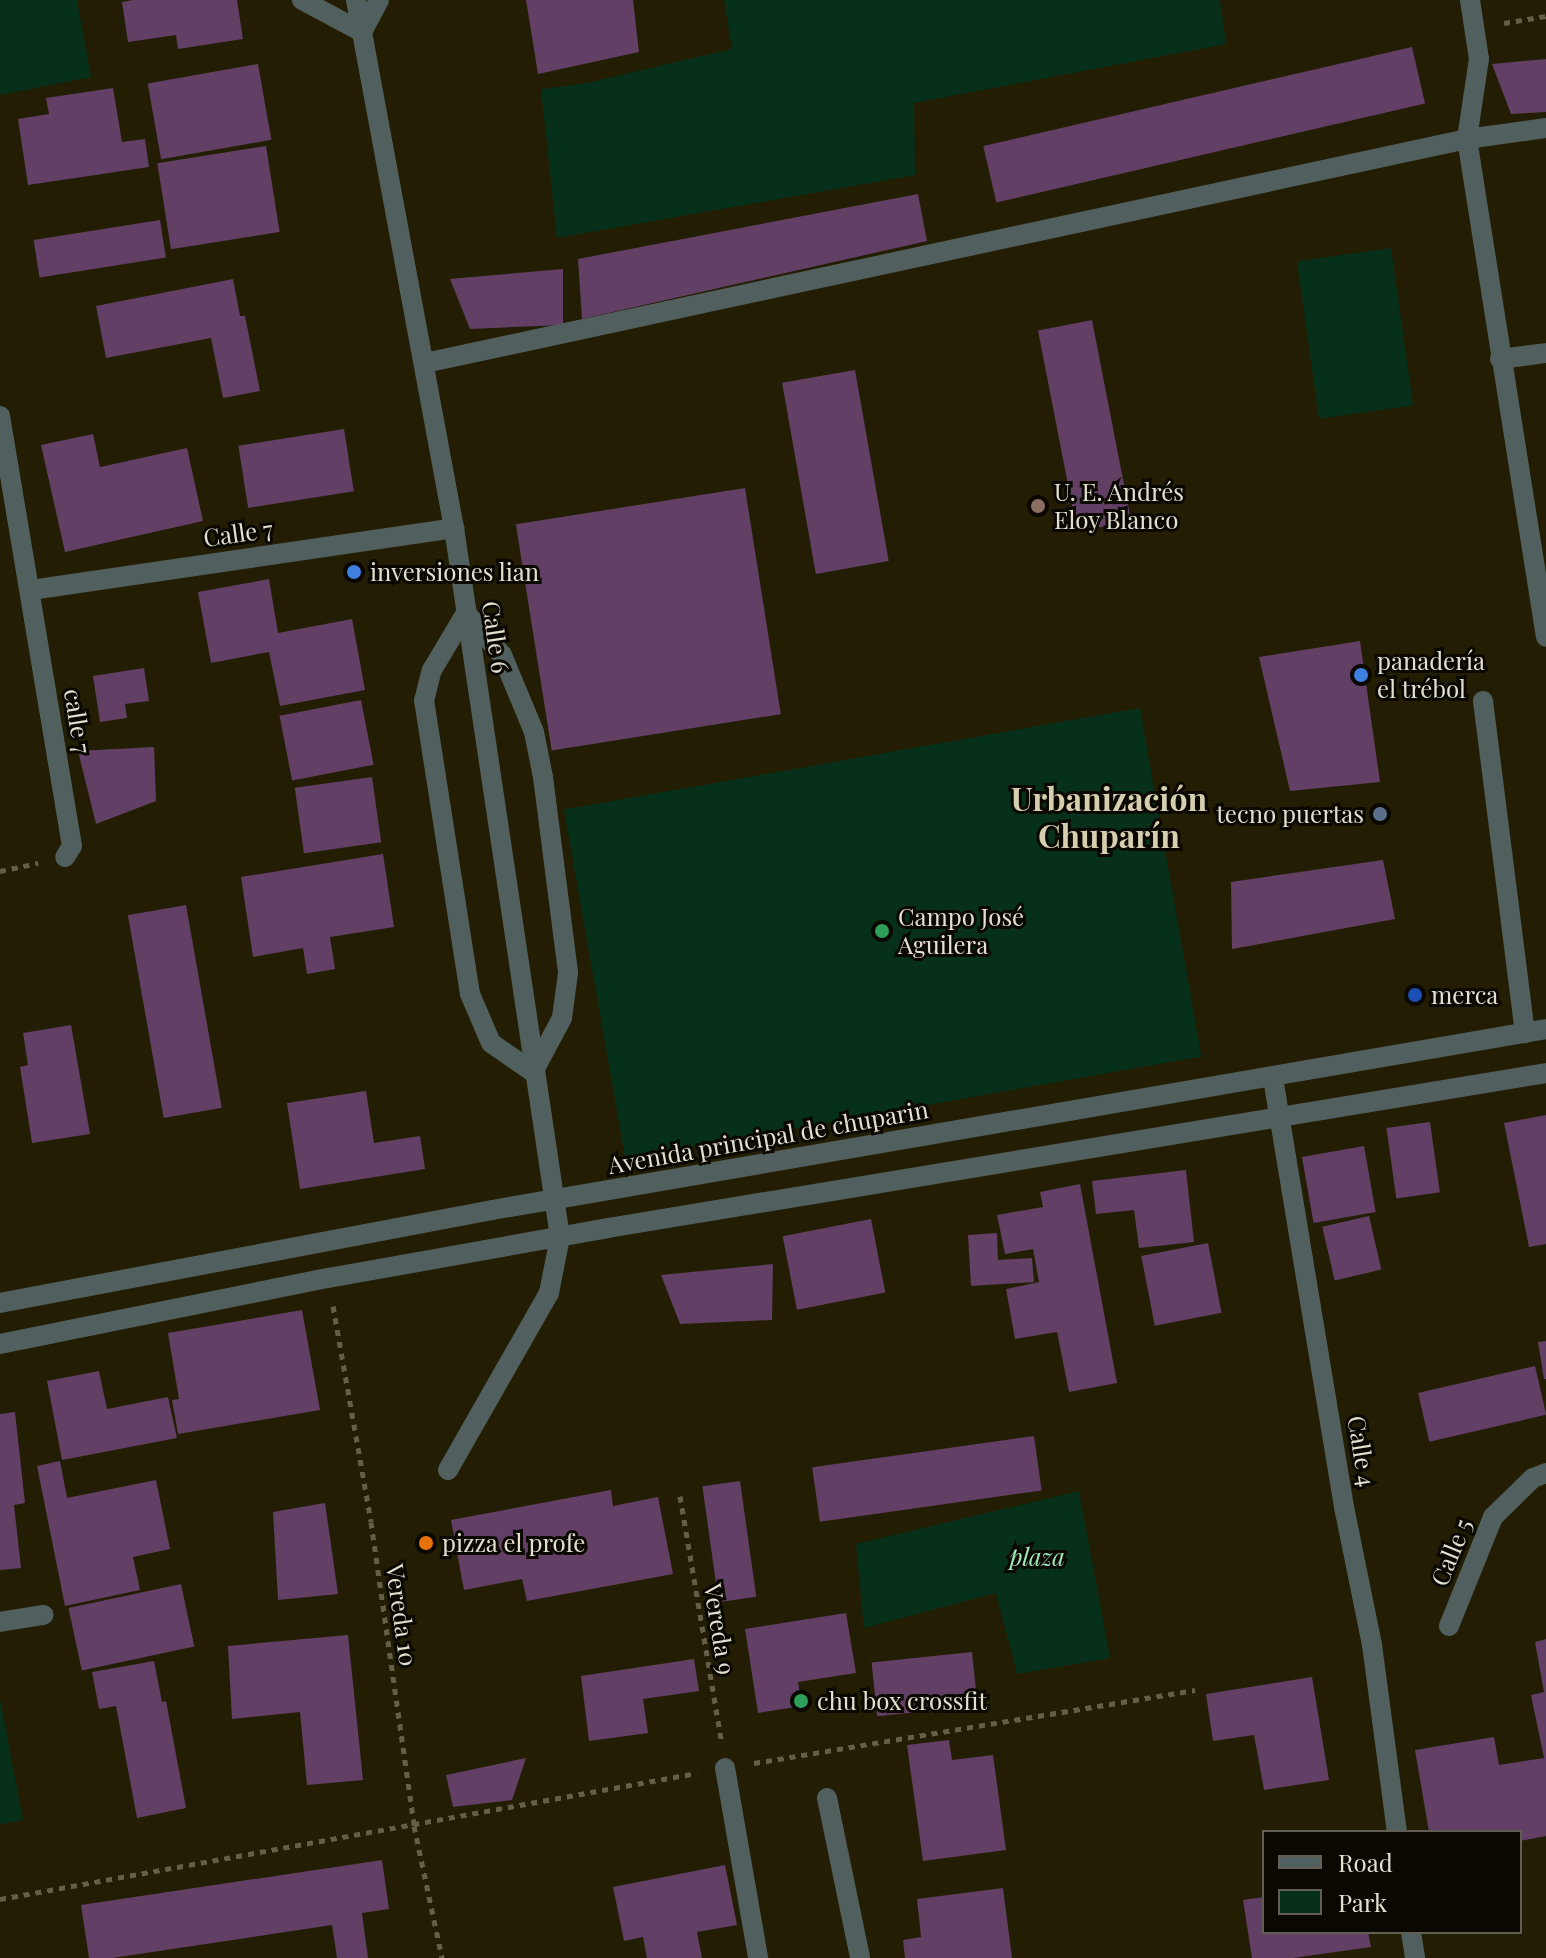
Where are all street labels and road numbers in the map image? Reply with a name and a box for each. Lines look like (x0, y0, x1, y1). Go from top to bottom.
street label: Calle 7 (201, 514, 275, 552)
street label: Calle 6 (477, 599, 515, 675)
street label: calle 7 (59, 687, 97, 755)
street label: Avenida principal de chuparin (605, 1095, 931, 1179)
street label: Calle 4 (1342, 1413, 1382, 1489)
street label: Calle 5 (1425, 1514, 1477, 1590)
street label: Vereda 10 (381, 1562, 423, 1668)
street label: Vereda 9 (699, 1581, 741, 1677)

